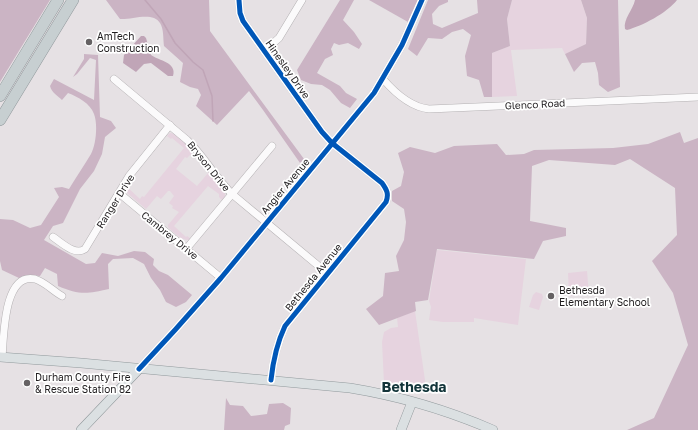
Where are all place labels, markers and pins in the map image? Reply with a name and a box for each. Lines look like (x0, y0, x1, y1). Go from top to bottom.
place label: AmTech Construction (97, 30, 159, 54)
marker: AmTech Construction (84, 37, 94, 47)
place label: Bethesda Elementary School (559, 284, 650, 308)
marker: Bethesda Elementary School (546, 291, 556, 301)
place label: Durham County Fire & Rescue Station 82 (35, 371, 131, 395)
marker: Durham County Fire & Rescue Station 82 (22, 378, 32, 388)

